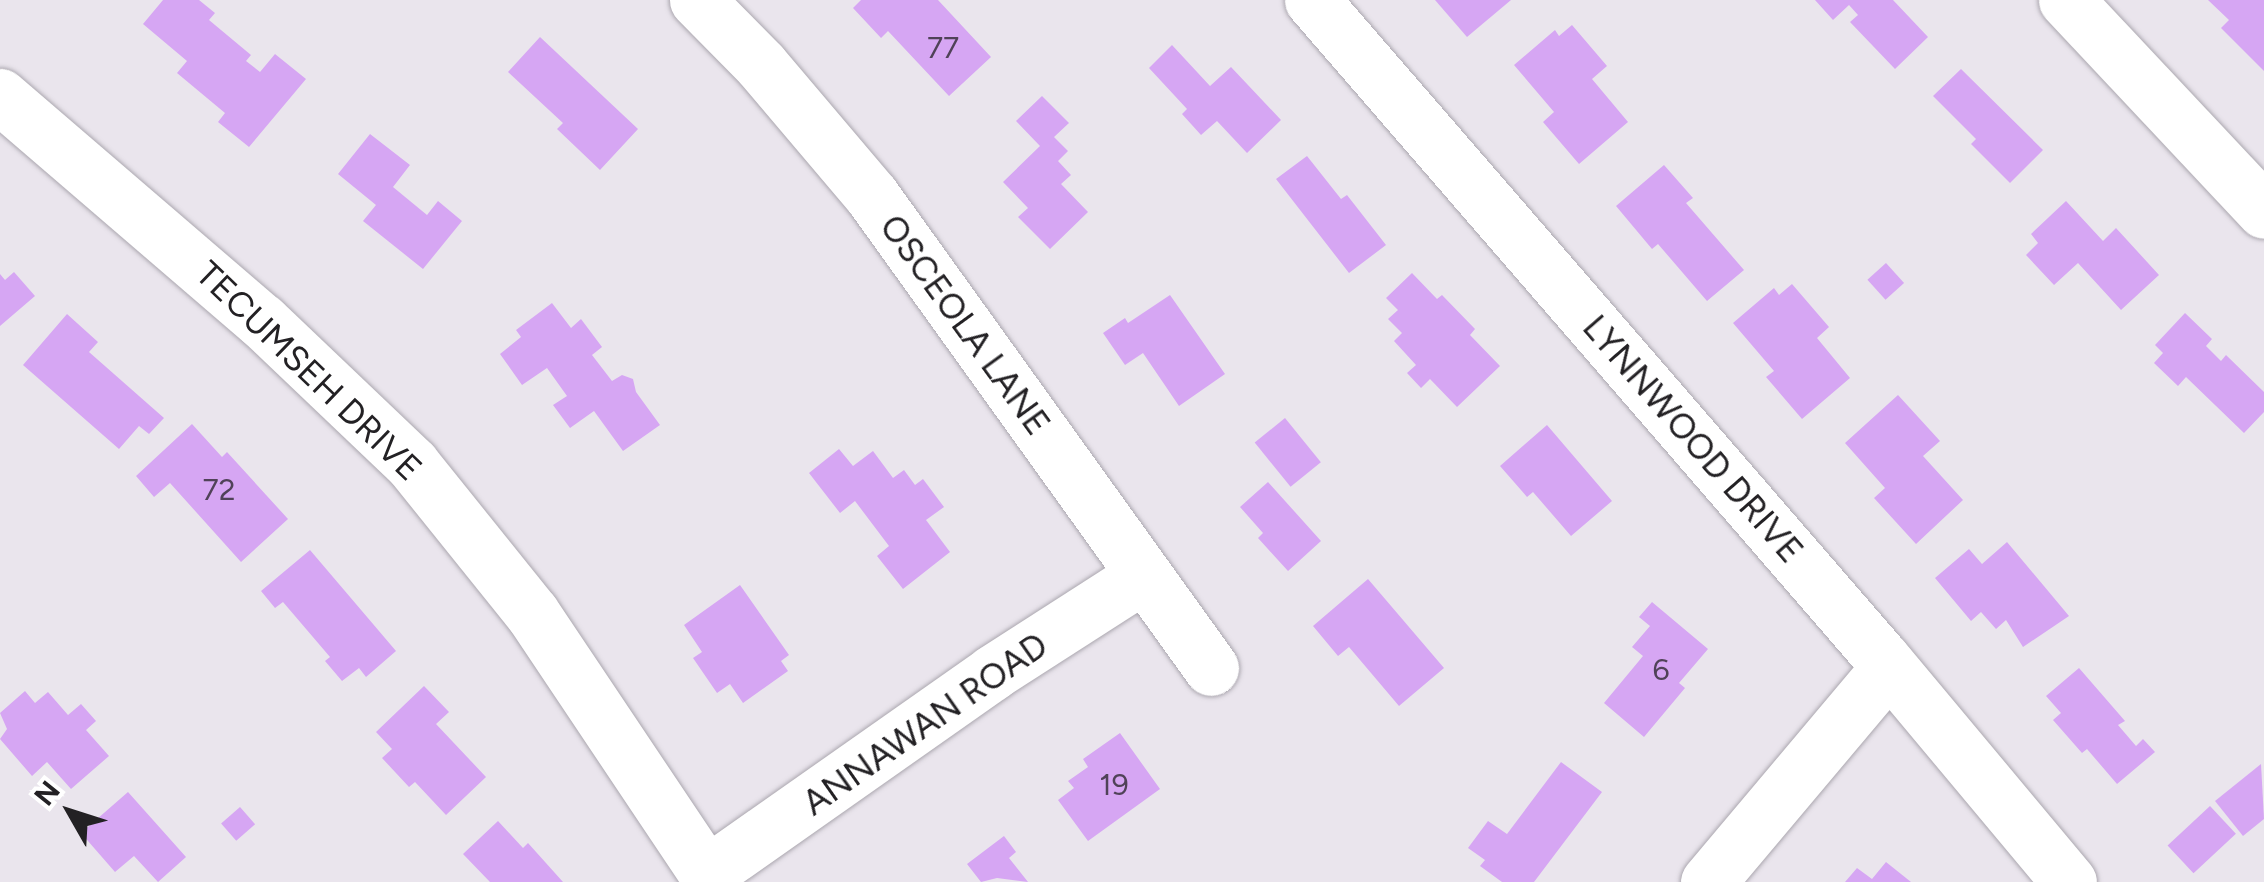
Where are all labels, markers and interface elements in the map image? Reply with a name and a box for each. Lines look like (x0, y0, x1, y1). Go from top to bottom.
house number: 77 (927, 30, 959, 66)
street label: OSCEOLA LANE (871, 207, 1059, 443)
street label: TECUMSEH DRIVE (188, 253, 430, 489)
street label: LYNNWOOD DRIVE (1574, 307, 1812, 571)
house number: 72 (203, 472, 235, 508)
street label: ANNAWAN ROAD (795, 624, 1055, 824)
house number: 6 (1653, 652, 1669, 688)
north arrow (20, 762, 120, 862)
house number: 19 (1099, 767, 1129, 803)
text: N (27, 774, 67, 812)

